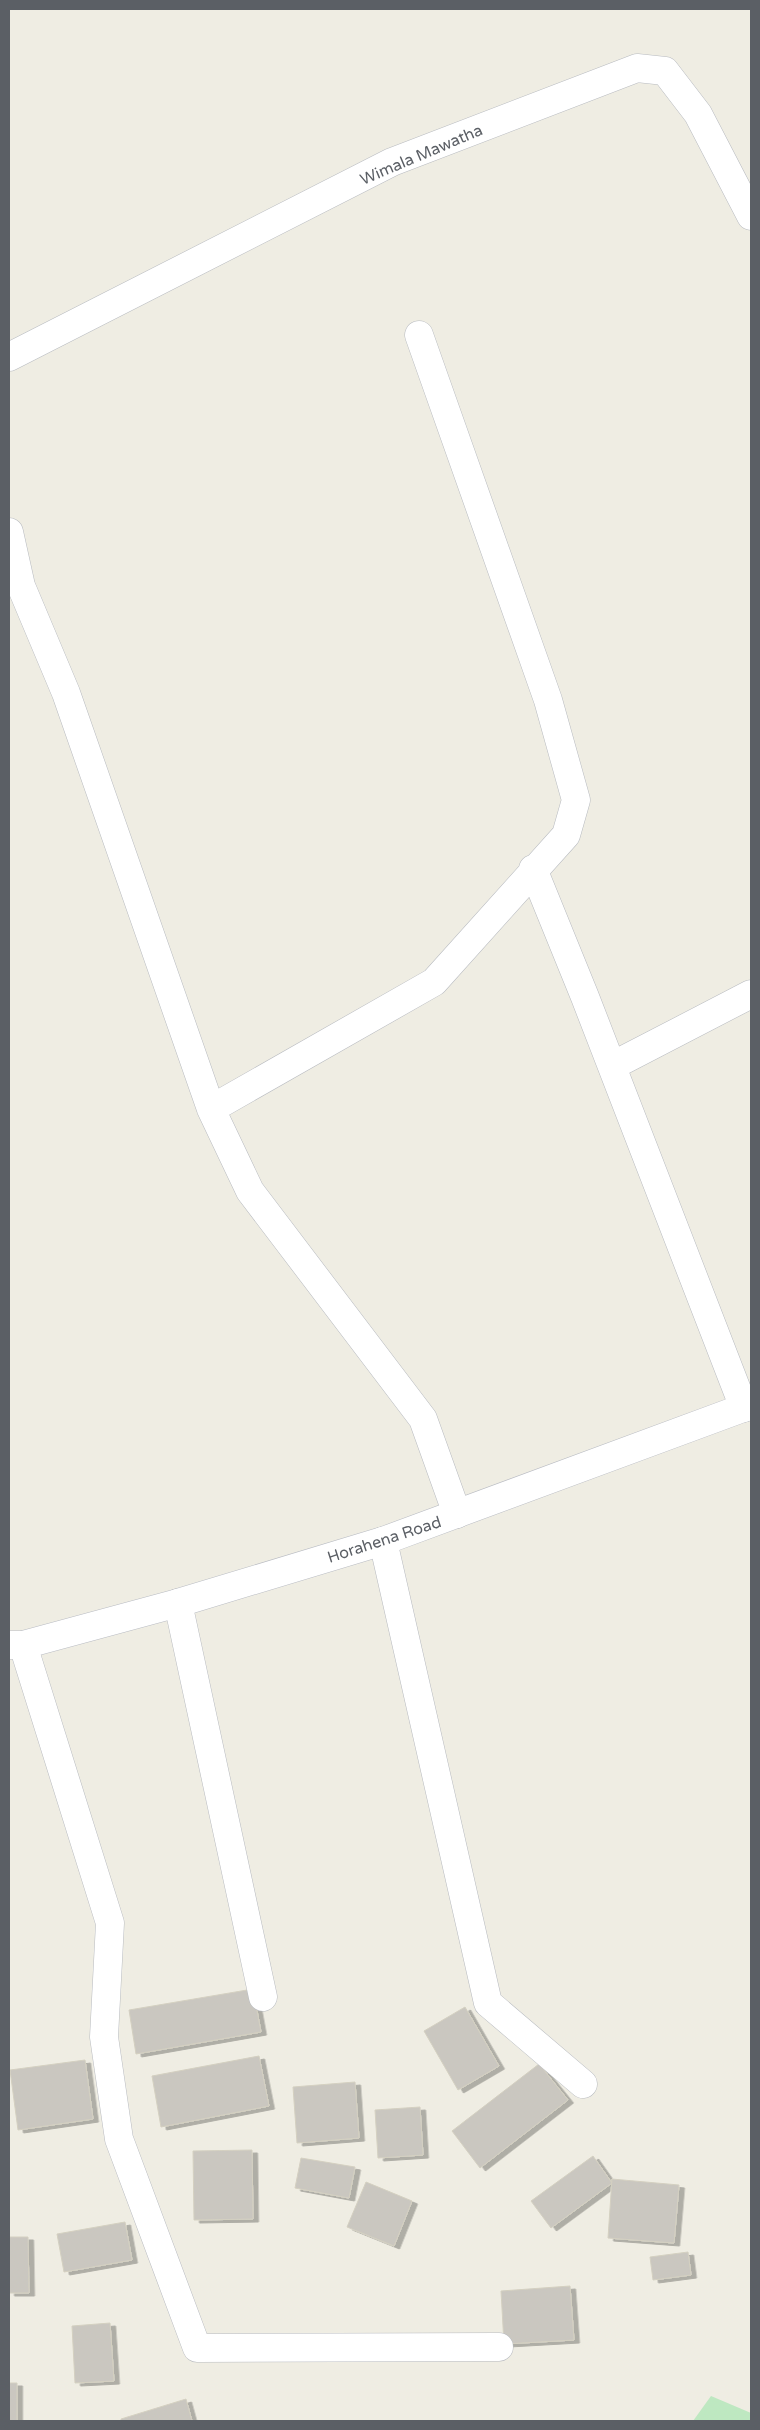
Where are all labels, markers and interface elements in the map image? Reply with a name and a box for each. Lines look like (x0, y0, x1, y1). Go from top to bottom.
street label: Wimala Mawatha (357, 120, 486, 190)
street label: Horahena Road (325, 1512, 444, 1568)

